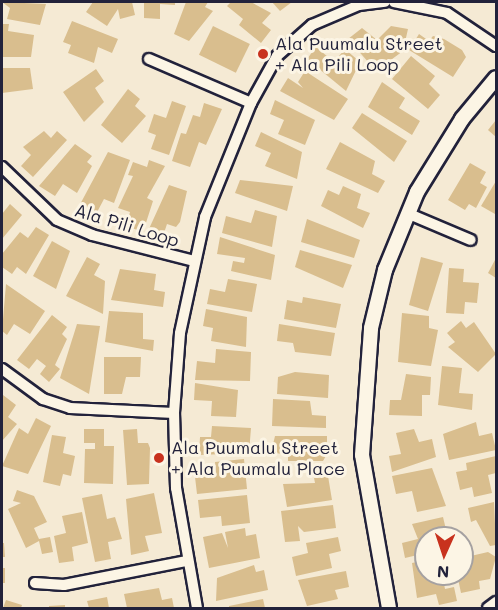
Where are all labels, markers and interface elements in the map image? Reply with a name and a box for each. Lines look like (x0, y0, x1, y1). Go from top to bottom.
place label: Ala Puumalu Street + Ala Pili Loop (275, 33, 443, 76)
marker: Ala Puumalu Street + Ala Pili Loop (256, 47, 270, 61)
street label: Ala Pili Loop (72, 199, 182, 251)
place label: Ala Puumalu Street + Ala Puumalu Place (171, 437, 345, 480)
marker: Ala Puumalu Street + Ala Puumalu Place (152, 451, 166, 465)
north arrow (414, 526, 474, 586)
text: N (437, 562, 450, 583)

